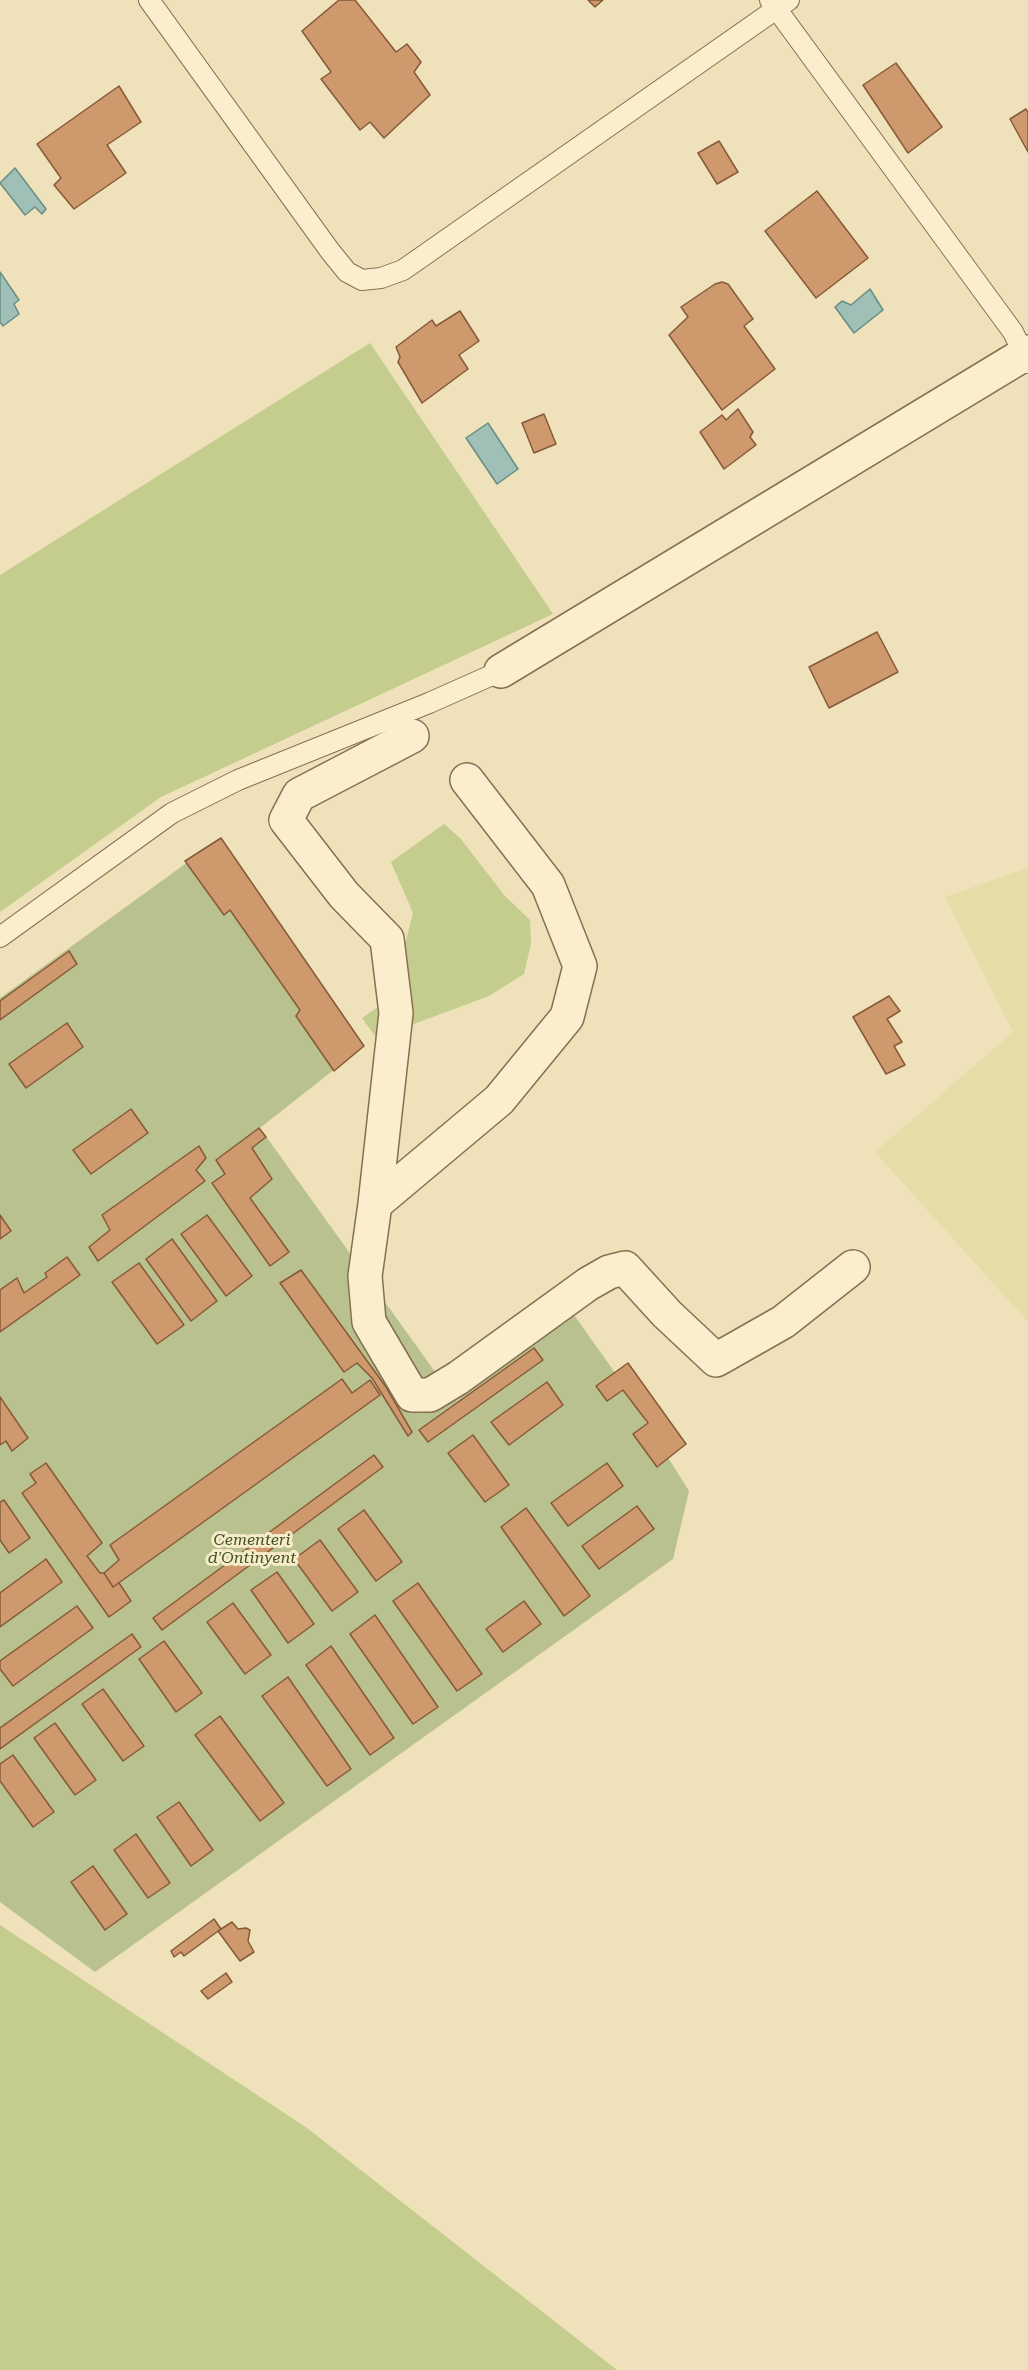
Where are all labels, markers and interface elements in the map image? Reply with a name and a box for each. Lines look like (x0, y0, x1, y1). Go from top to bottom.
park label: Cementeri d'Ontinyent (208, 1530, 296, 1568)

